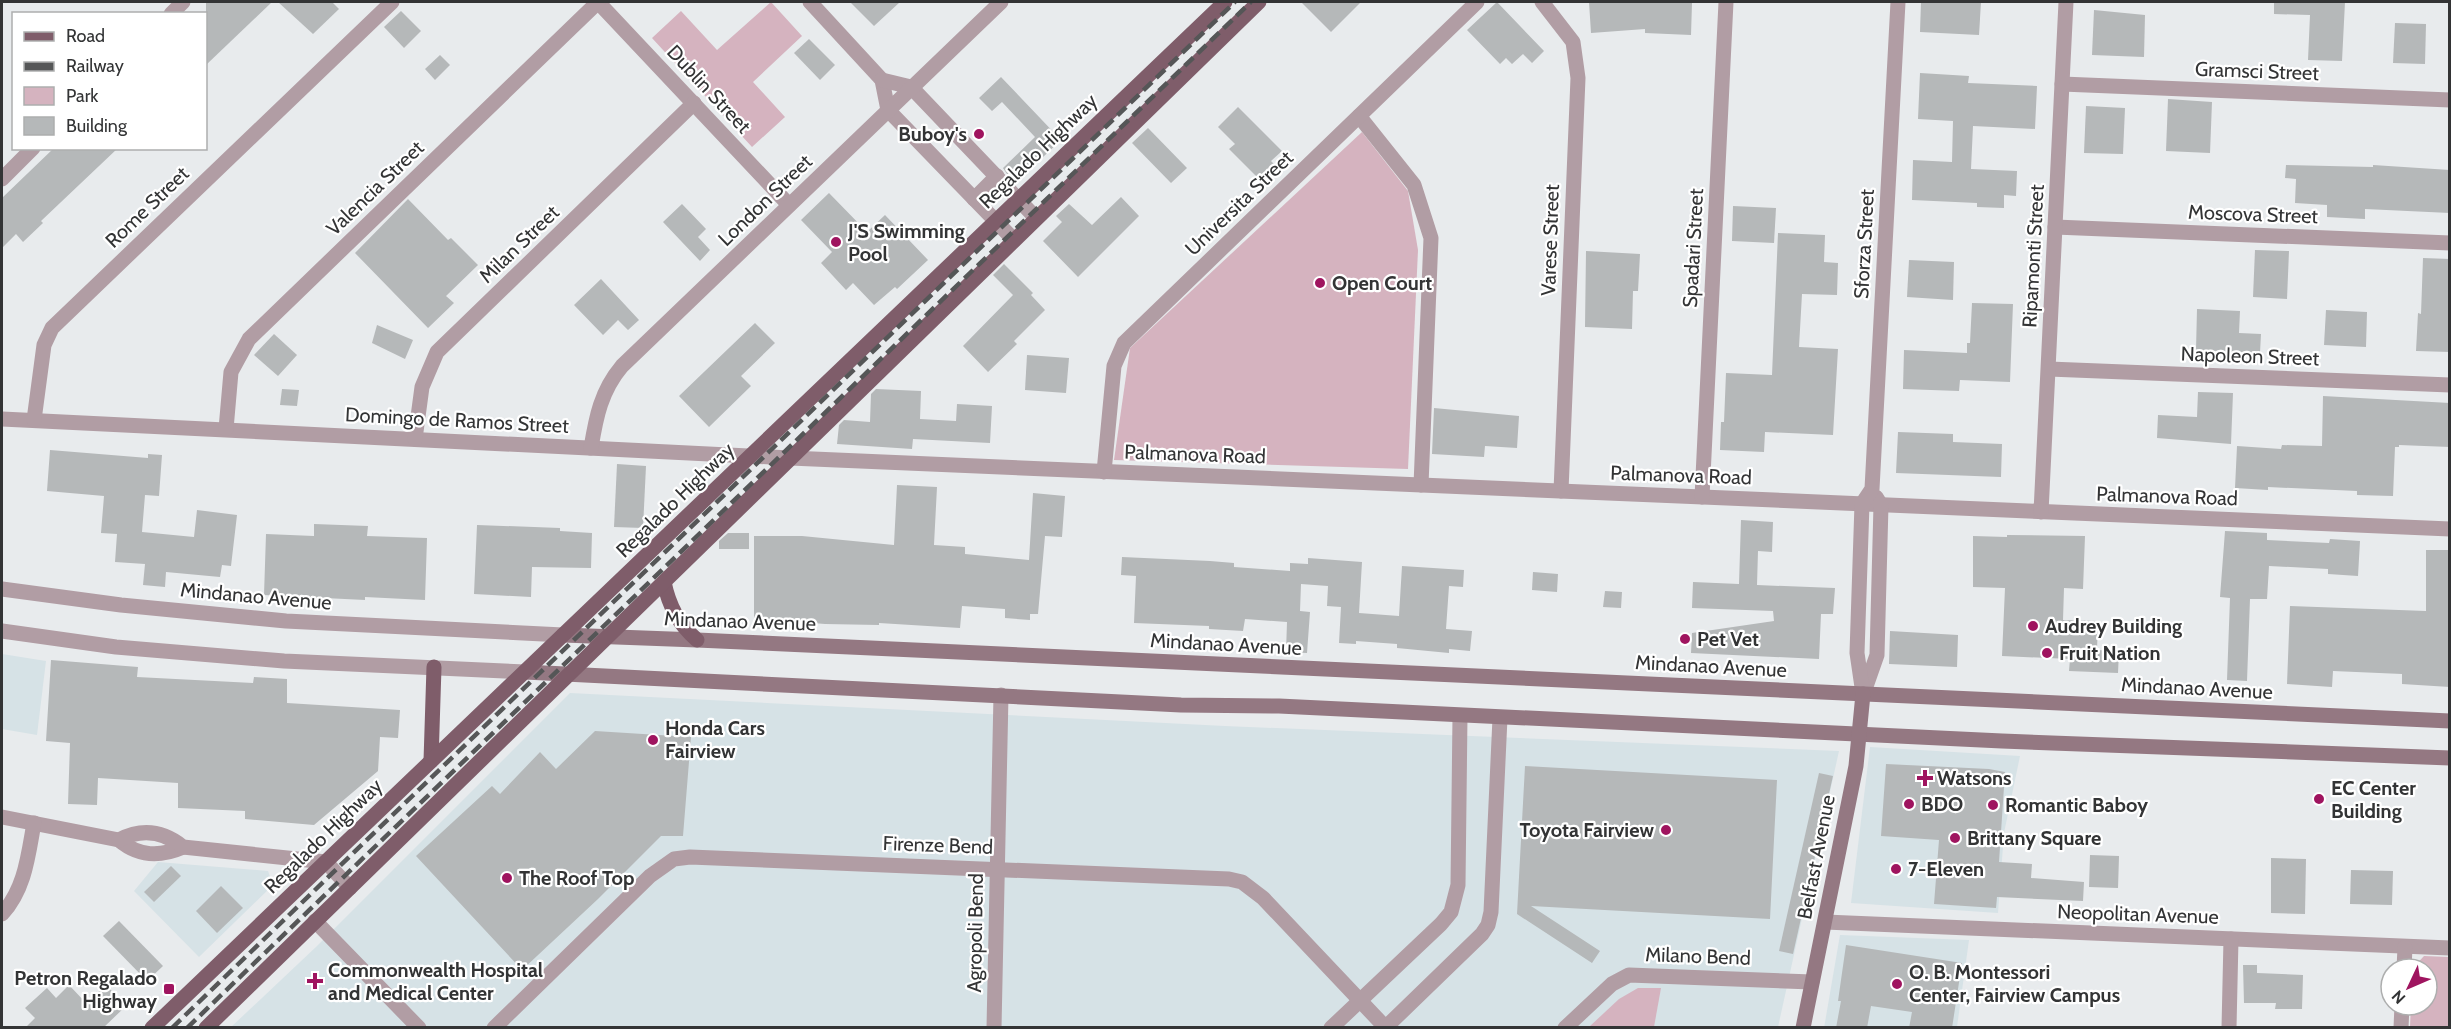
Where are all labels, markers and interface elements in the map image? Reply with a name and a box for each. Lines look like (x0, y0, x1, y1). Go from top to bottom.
legend (12, 12, 207, 150)
text: Road (66, 25, 105, 47)
street label: Dublin Street (662, 40, 756, 138)
text: Railway (66, 55, 124, 77)
street label: Gramsci Street (2195, 57, 2320, 85)
text: Park (66, 85, 99, 107)
street label: Regalado Highway (974, 89, 1102, 213)
text: Building (66, 115, 128, 137)
place label: Buboy's (898, 122, 967, 146)
marker: Buboy's (972, 127, 986, 141)
street label: Valencia Street (321, 135, 429, 240)
street label: Universita Street (1180, 145, 1298, 260)
street label: London Street (713, 149, 817, 251)
street label: Rome Street (100, 161, 194, 253)
street label: Varese Street (1536, 184, 1564, 296)
street label: Ripamonti Street (2017, 184, 2049, 328)
street label: Spadari Street (1678, 187, 1708, 308)
street label: Sforza Street (1849, 188, 1879, 300)
street label: Milan Street (474, 200, 564, 288)
street label: Moscova Street (2187, 200, 2319, 228)
place label: J'S Swimming Pool (847, 219, 965, 266)
marker: J'S Swimming Pool (829, 235, 843, 249)
place label: Open Court (1332, 271, 1432, 295)
marker: Open Court (1313, 276, 1327, 290)
street label: Napoleon Street (2180, 342, 2320, 370)
street label: Domingo de Ramos Street (345, 402, 570, 438)
street label: Regalado Highway (611, 438, 739, 562)
street label: Palmanova Road (1124, 440, 1266, 468)
street label: Palmanova Road (1610, 461, 1752, 489)
street label: Palmanova Road (2096, 482, 2238, 510)
street label: Mindanao Avenue (179, 577, 333, 615)
street label: Mindanao Avenue (664, 606, 816, 636)
place label: Audrey Building (2045, 614, 2182, 638)
marker: Audrey Building (2026, 619, 2040, 633)
place label: Pet Vet (1697, 627, 1759, 651)
street label: Mindanao Avenue (1150, 628, 1302, 660)
marker: Pet Vet (1678, 632, 1692, 646)
place label: Fruit Nation (2059, 641, 2160, 665)
marker: Fruit Nation (2040, 646, 2054, 660)
street label: Mindanao Avenue (1635, 650, 1787, 682)
street label: Mindanao Avenue (2121, 672, 2273, 704)
place label: Honda Cars Fairview (665, 716, 765, 763)
marker: Honda Cars Fairview (646, 733, 660, 747)
place label: Watsons (1937, 766, 2012, 790)
marker: Watsons (1918, 771, 1932, 785)
street label: Regalado Highway (259, 774, 387, 898)
place label: EC Center Building (2331, 776, 2416, 823)
place label: BDO (1921, 792, 1963, 816)
marker: EC Center Building (2312, 792, 2326, 806)
street label: Belfast Avenue (1792, 793, 1840, 921)
place label: Romantic Baboy (2005, 793, 2148, 817)
marker: BDO (1902, 797, 1916, 811)
marker: Romantic Baboy (1986, 798, 2000, 812)
place label: Toyota Fairview (1519, 818, 1654, 842)
marker: Toyota Fairview (1659, 823, 1673, 837)
place label: Brittany Square (1967, 826, 2101, 850)
street label: Firenze Bend (882, 831, 994, 859)
marker: Brittany Square (1948, 831, 1962, 845)
place label: 7-Eleven (1908, 857, 1984, 881)
marker: 7-Eleven (1889, 862, 1903, 876)
place label: The Roof Top (519, 866, 634, 890)
marker: The Roof Top (500, 871, 514, 885)
street label: Agropoli Bend (962, 873, 988, 993)
street label: Neopolitan Avenue (2057, 899, 2219, 929)
street label: Milano Bend (1645, 942, 1751, 970)
north arrow (2379, 957, 2439, 1017)
place label: Commonwealth Hospital and Medical Center (328, 958, 543, 1005)
place label: O. B. Montessori Center, Fairview Campus (1909, 960, 2120, 1007)
place label: Petron Regalado Highway (14, 966, 157, 1013)
marker: Commonwealth Hospital and Medical Center (306, 972, 324, 990)
marker: O. B. Montessori Center, Fairview Campus (1890, 977, 1904, 991)
marker: Petron Regalado Highway (162, 982, 176, 996)
text: N (2388, 986, 2409, 1008)

